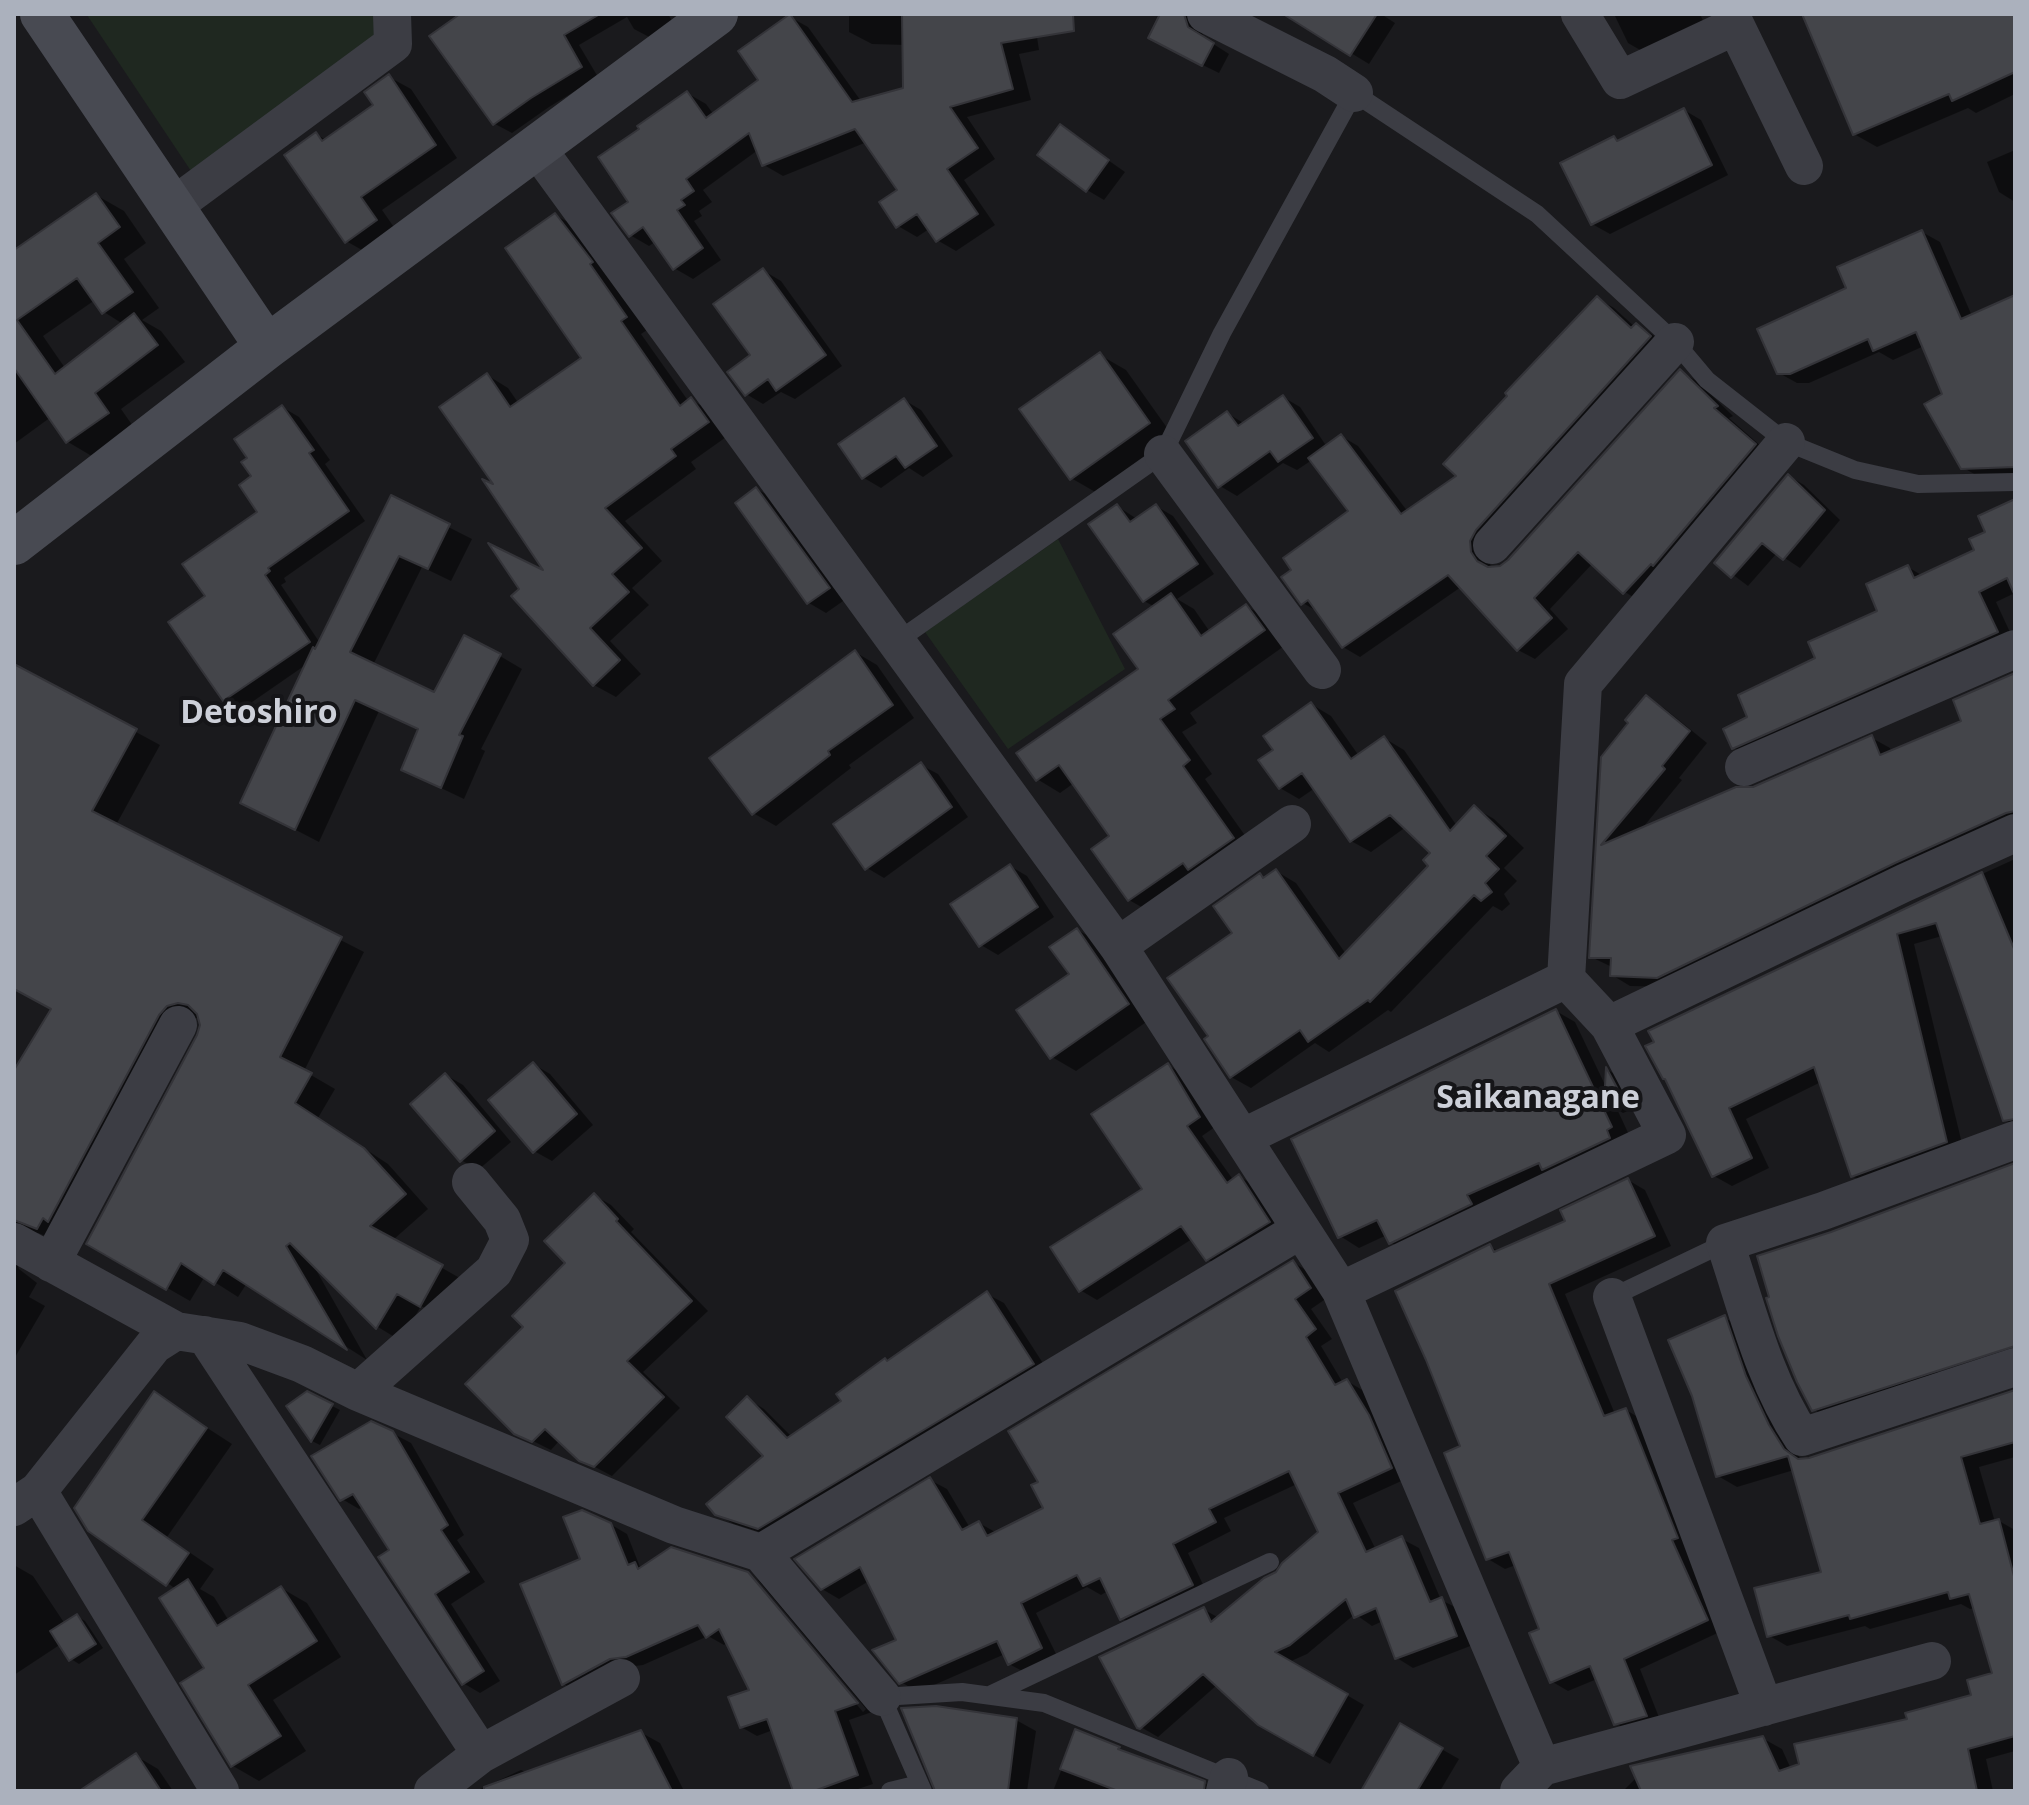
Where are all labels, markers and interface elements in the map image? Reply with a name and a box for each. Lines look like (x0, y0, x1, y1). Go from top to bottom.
district label: Detoshiro (180, 695, 338, 733)
district label: Saikanagane (1436, 1080, 1640, 1118)

